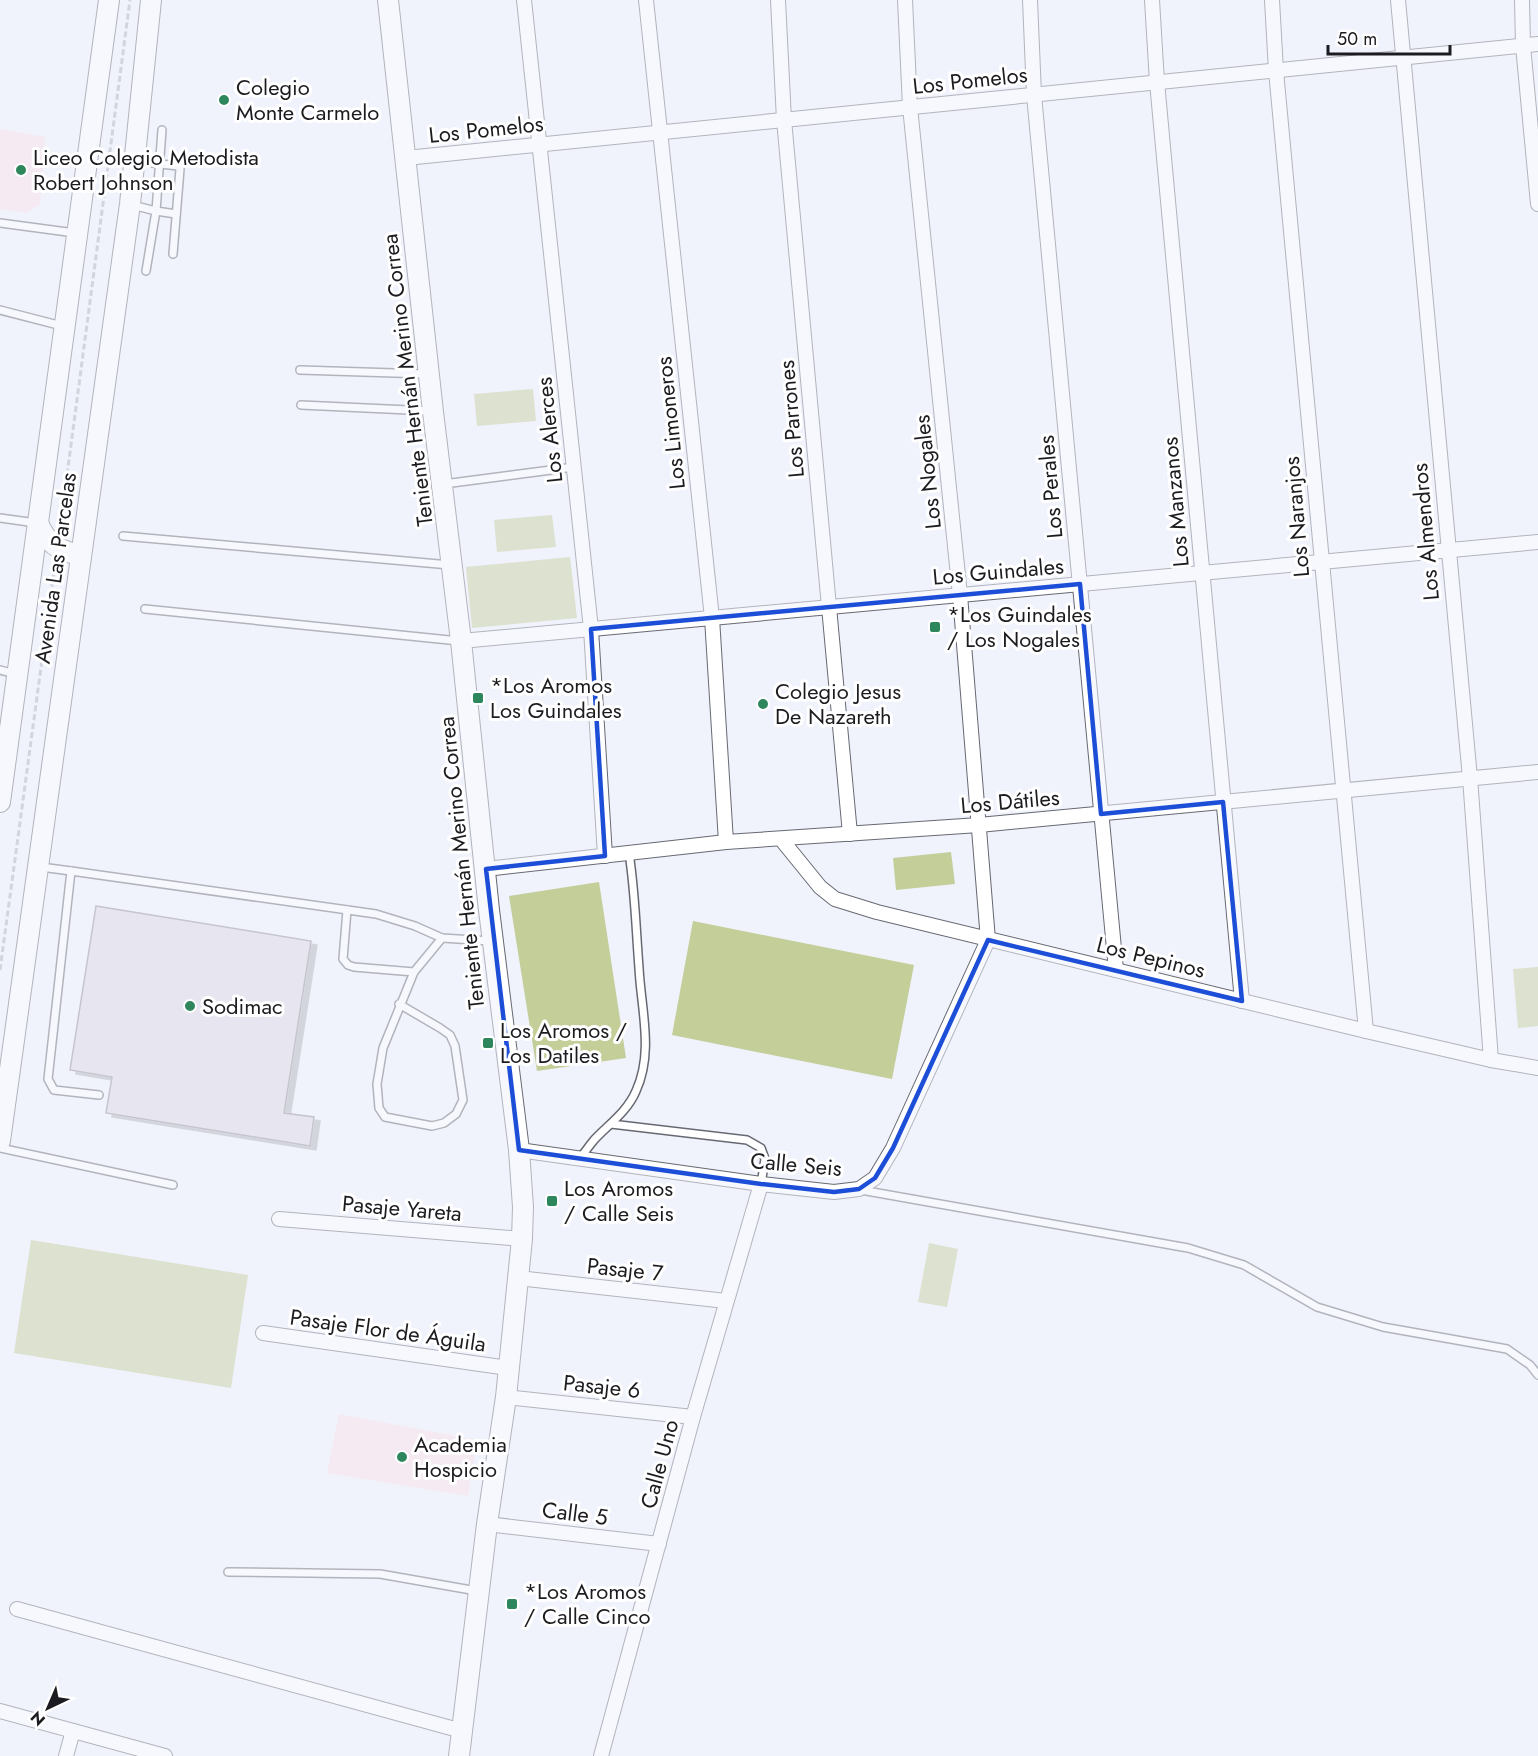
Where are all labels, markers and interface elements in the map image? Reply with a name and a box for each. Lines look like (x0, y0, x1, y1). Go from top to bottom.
scale bar (1328, 18, 1450, 56)
text: 50 m (1337, 26, 1377, 52)
street label: Los Pomelos (911, 58, 1029, 102)
place label: Colegio Monte Carmelo (236, 71, 379, 128)
marker: Colegio Monte Carmelo (217, 93, 231, 107)
street label: Los Pomelos (427, 107, 545, 151)
place label: Liceo Colegio Metodista Robert Johnson (33, 141, 259, 198)
marker: Liceo Colegio Metodista Robert Johnson (14, 163, 28, 177)
street label: Teniente Hernán Merino Correa (373, 232, 441, 528)
street label: Los Limoneros (647, 355, 693, 491)
street label: Los Parrones (770, 359, 812, 479)
street label: Los Alerces (528, 375, 570, 484)
street label: Los Nogales (905, 413, 949, 531)
street label: Los Perales (1030, 434, 1070, 540)
street label: Los Manzanos (1153, 435, 1197, 568)
street label: Los Naranjos (1275, 455, 1317, 579)
street label: Los Almendros (1403, 462, 1447, 602)
street label: Avenida Las Parcelas (26, 470, 84, 666)
street label: Los Guindales (931, 549, 1065, 593)
place label: *Los Guindales / Los Nogales (947, 598, 1092, 655)
marker: *Los Guindales / Los Nogales (928, 620, 942, 634)
place label: *Los Aromos Los Guindales (490, 669, 622, 726)
place label: Colegio Jesus De Nazareth (775, 675, 901, 732)
marker: *Los Aromos Los Guindales (471, 691, 485, 705)
marker: Colegio Jesus De Nazareth (756, 697, 770, 711)
street label: Teniente Hernán Merino Correa (430, 715, 492, 1011)
street label: Los Dátiles (959, 781, 1061, 821)
street label: Los Pepinos (1093, 928, 1209, 986)
place label: Sodimac (202, 990, 283, 1022)
marker: Sodimac (183, 999, 197, 1013)
place label: Los Aromos / Los Datiles (500, 1014, 627, 1071)
marker: Los Aromos / Los Datiles (481, 1036, 495, 1050)
street label: Calle Seis (749, 1144, 843, 1184)
place label: Los Aromos / Calle Seis (564, 1172, 674, 1229)
street label: Pasaje Yareta (341, 1187, 463, 1229)
marker: Los Aromos / Calle Seis (545, 1194, 559, 1208)
street label: Pasaje 7 (585, 1249, 665, 1289)
street label: Pasaje Flor de Águila (288, 1300, 488, 1360)
street label: Pasaje 6 (562, 1366, 642, 1406)
street label: Calle Uno (632, 1416, 686, 1512)
place label: Academia Hospicio (414, 1428, 507, 1485)
marker: Academia Hospicio (395, 1450, 409, 1464)
street label: Calle 5 (540, 1493, 610, 1533)
place label: *Los Aromos / Calle Cinco (524, 1575, 651, 1632)
marker: *Los Aromos / Calle Cinco (505, 1597, 519, 1611)
north arrow (18, 1678, 78, 1738)
text: N (25, 1706, 50, 1731)

